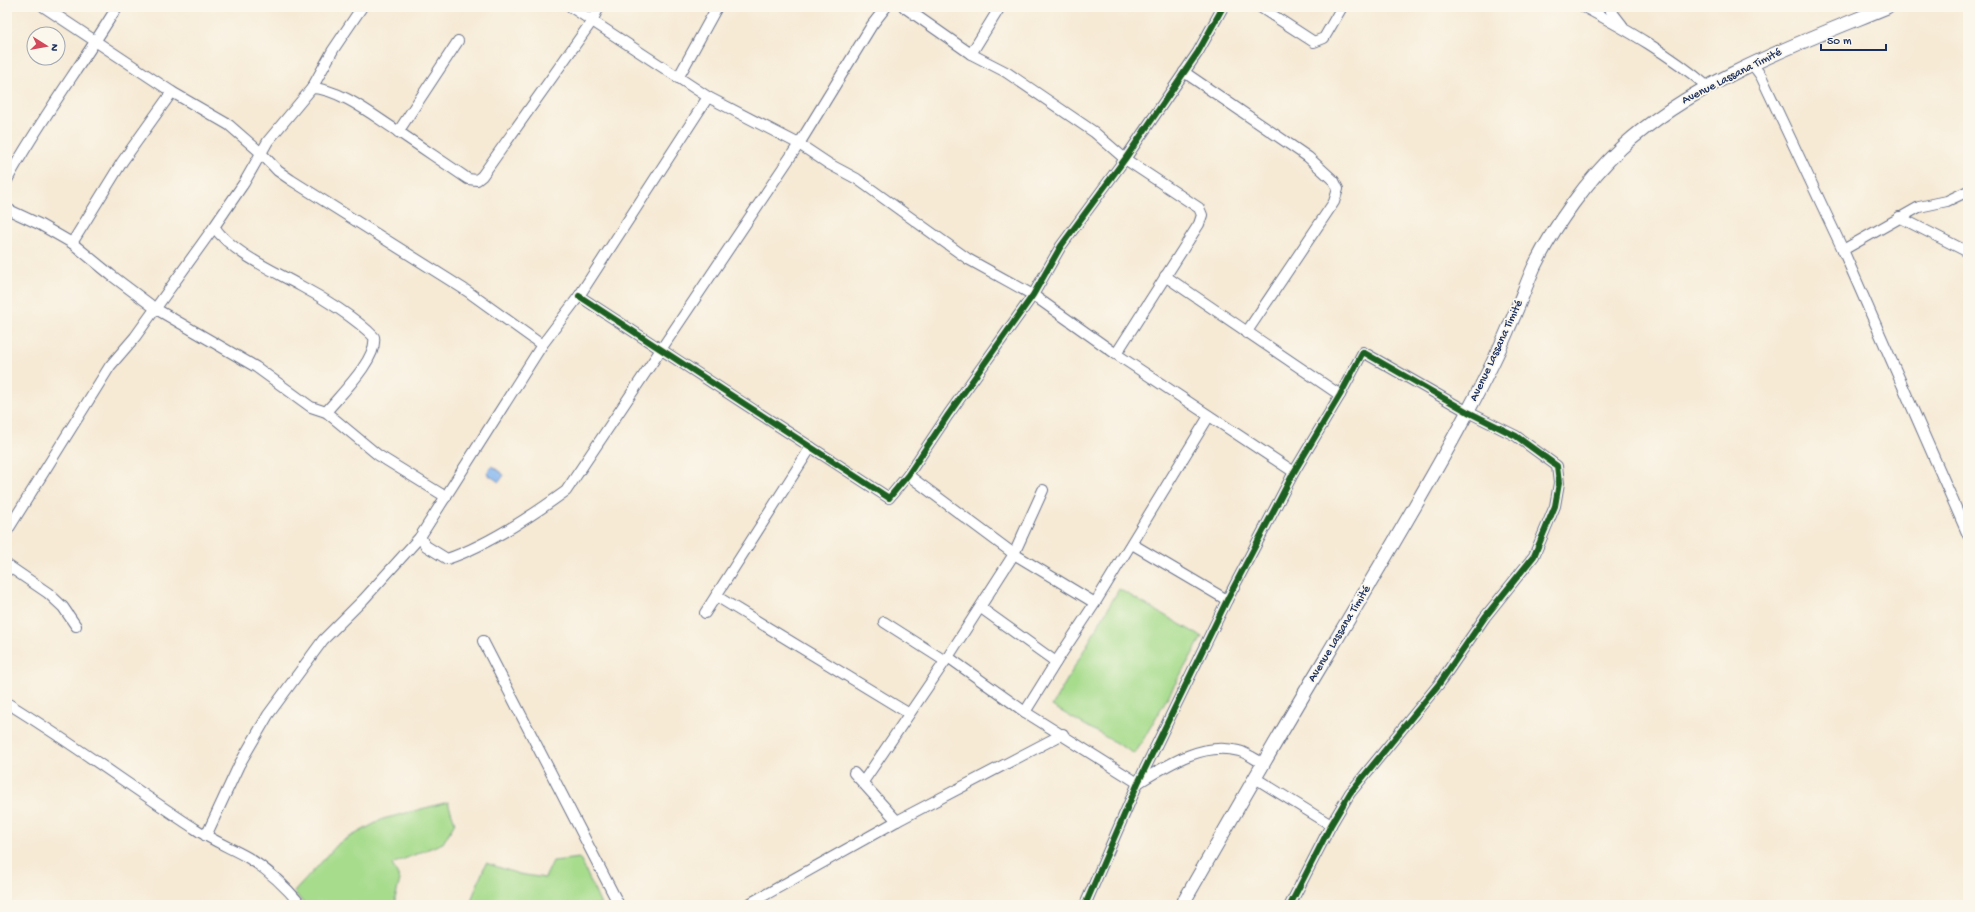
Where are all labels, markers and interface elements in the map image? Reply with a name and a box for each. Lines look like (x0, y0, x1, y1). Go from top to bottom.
north arrow (26, 26, 66, 66)
scale bar (1821, 26, 1886, 52)
text: 50 m (1827, 35, 1852, 49)
text: N (47, 43, 60, 52)
street label: Avenue Lassana Timité (1680, 45, 1785, 108)
street label: Avenue Lassana Timité (1467, 297, 1527, 404)
street label: Avenue Lassana Timité (1306, 583, 1375, 685)

